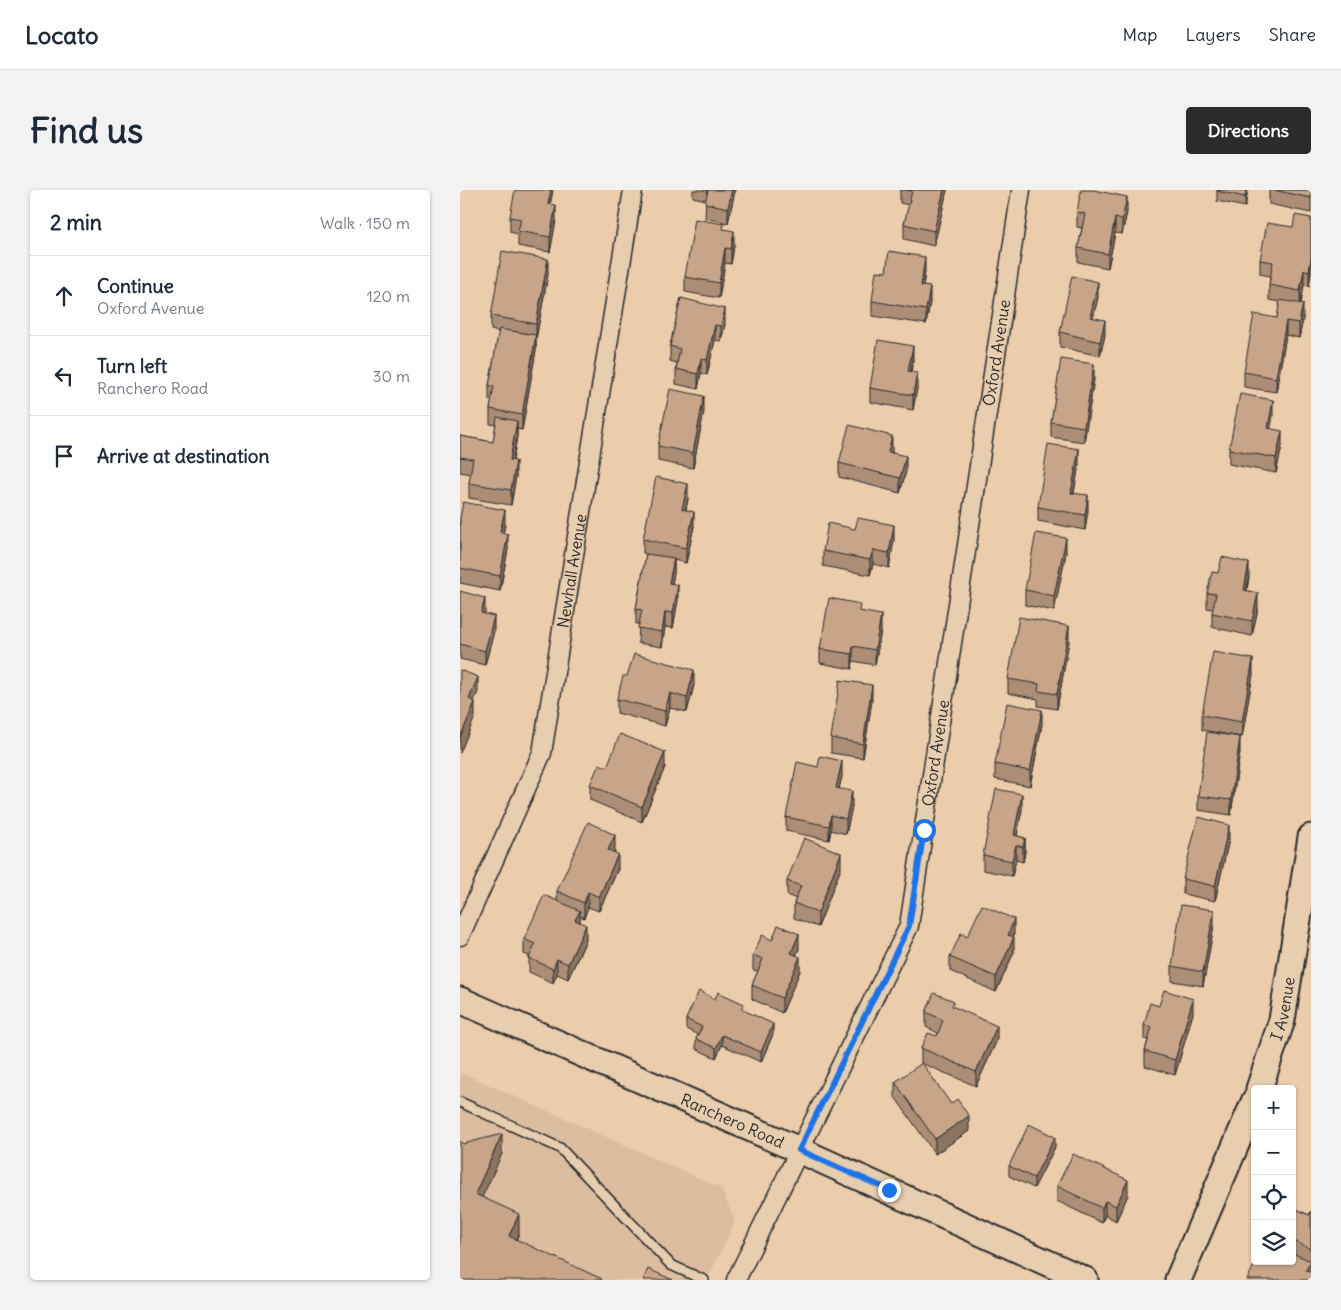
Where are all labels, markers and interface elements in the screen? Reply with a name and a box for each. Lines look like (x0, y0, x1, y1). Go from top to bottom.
text: Locato (25, 20, 99, 50)
text: Map (1122, 23, 1157, 46)
text: Layers (1185, 23, 1241, 46)
text: Share (1269, 23, 1316, 46)
button: Directions (1186, 107, 1311, 154)
text: Find us (30, 108, 143, 152)
text: 2 min (50, 209, 102, 236)
text: Walk · 150 m (320, 213, 410, 233)
text: Continue (97, 274, 174, 298)
icon: ahead (50, 282, 78, 310)
text: 120 m (367, 286, 410, 306)
text: Oxford Avenue (97, 298, 205, 318)
street label: Oxford Avenue (978, 298, 1014, 407)
text: Turn left (97, 354, 167, 378)
icon: left (50, 362, 78, 390)
text: 30 m (373, 366, 410, 386)
text: Ranchero Road (97, 378, 208, 398)
icon: arrive (50, 442, 78, 470)
text: Arrive at destination (97, 444, 270, 468)
street label: Newhall Avenue (552, 512, 590, 629)
street label: Oxford Avenue (917, 698, 953, 808)
route start (913, 819, 936, 842)
street label: I Avenue (1266, 975, 1299, 1043)
map controls (1251, 1085, 1296, 1265)
button: + (1251, 1085, 1296, 1130)
street label: Ranchero Road (678, 1089, 787, 1152)
button: − (1251, 1130, 1296, 1175)
button: locate (1251, 1175, 1296, 1220)
route end (878, 1179, 901, 1202)
button: layers (1251, 1220, 1296, 1265)

